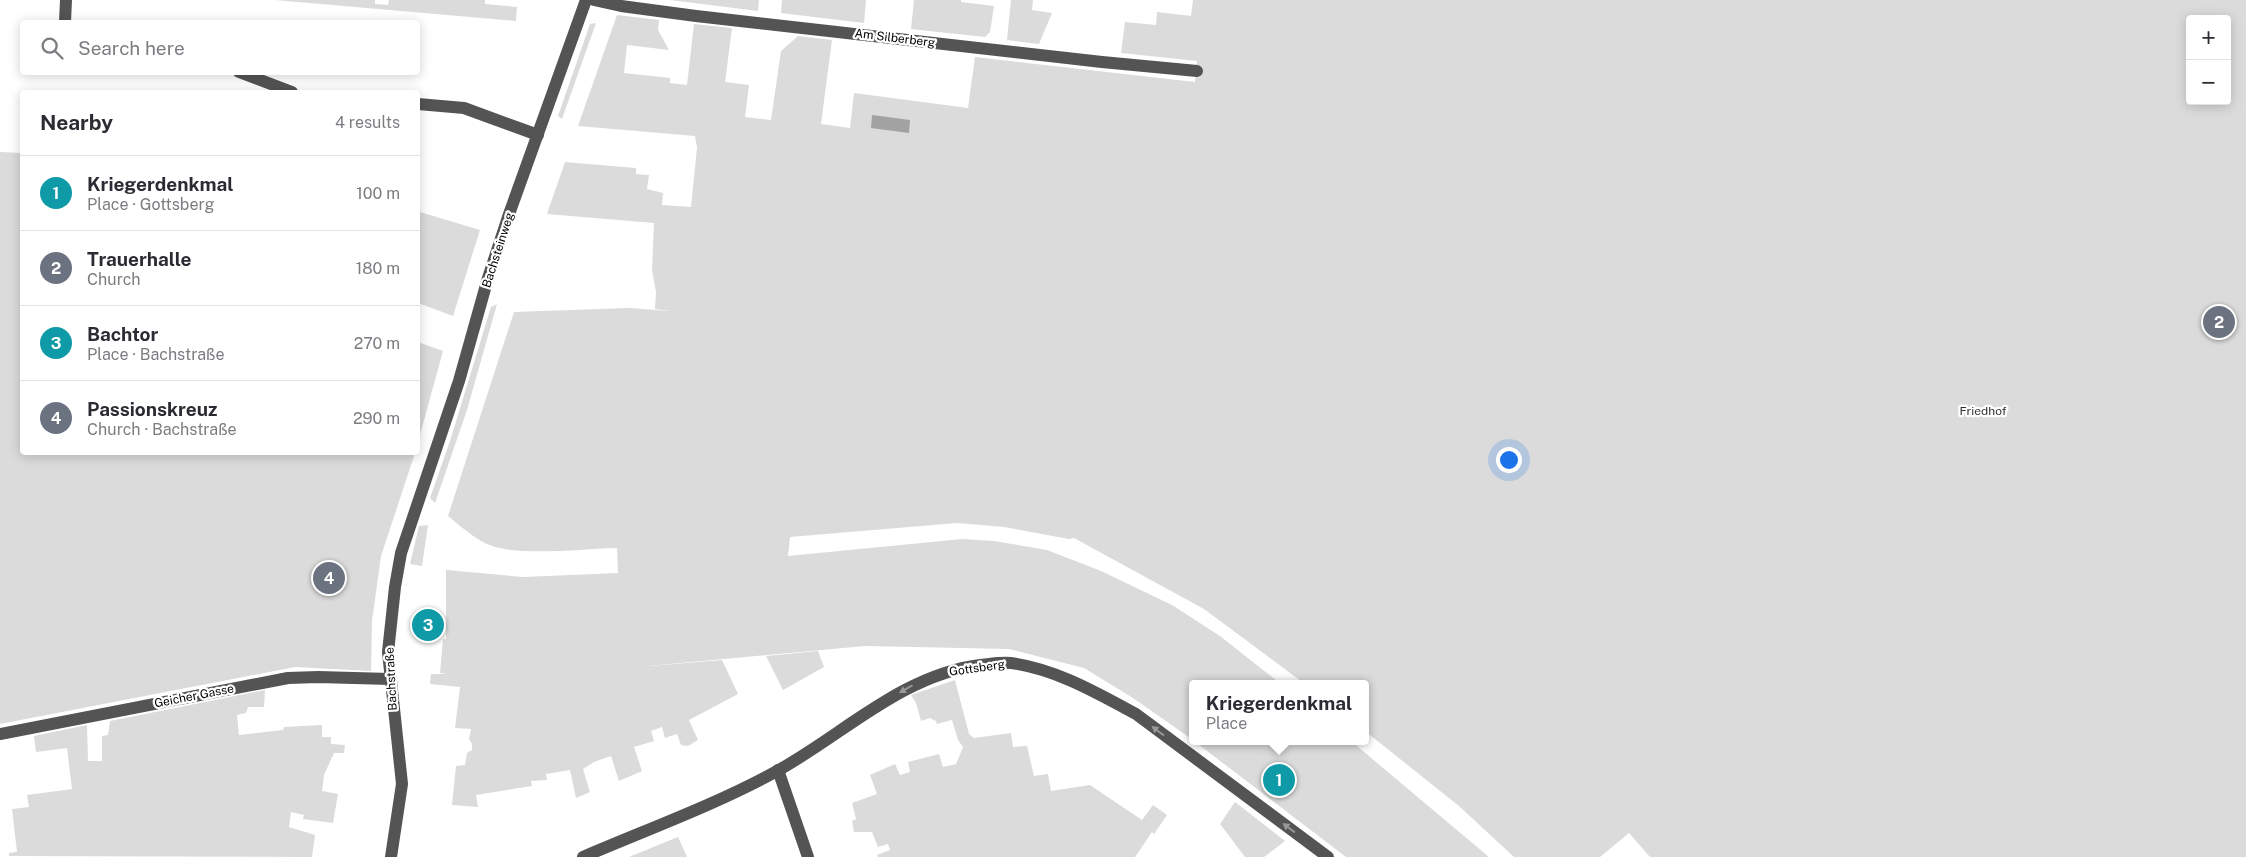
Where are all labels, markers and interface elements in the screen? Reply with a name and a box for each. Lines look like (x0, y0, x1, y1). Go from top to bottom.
map controls (2186, 15, 2231, 105)
button: + (2186, 15, 2231, 60)
search box (20, 20, 420, 75)
street label: Am Silberberg (854, 26, 936, 50)
icon: search (38, 34, 66, 62)
text: Search here (78, 37, 185, 59)
button: − (2186, 60, 2231, 105)
text: Nearby (40, 110, 113, 135)
text: 4 results (335, 113, 400, 132)
text: Kriegerdenkmal (87, 173, 234, 195)
text: 1 (53, 184, 59, 203)
text: 100 m (356, 184, 400, 203)
text: Place · Gottsberg (87, 195, 214, 214)
street label: Bachsteinweg (479, 211, 517, 289)
text: Trauerhalle (87, 248, 191, 270)
text: 2 (51, 259, 61, 278)
text: 180 m (356, 259, 400, 278)
text: Church (87, 270, 141, 289)
pin: 2 (2203, 303, 2235, 341)
text: Bachtor (87, 323, 158, 345)
text: 3 (51, 334, 61, 353)
text: 270 m (354, 334, 400, 353)
text: Place · Bachstraße (87, 345, 225, 364)
text: Passionskreuz (87, 398, 217, 420)
park label: Friedhof (1959, 404, 2007, 418)
text: 4 (51, 409, 61, 428)
text: 290 m (353, 409, 400, 428)
text: Church · Bachstraße (87, 420, 237, 439)
your location (1496, 447, 1522, 473)
pin: 4 (313, 559, 345, 597)
pin: 3 (412, 606, 444, 644)
street label: Bachstraße (382, 647, 400, 711)
street label: Gottsberg (948, 657, 1006, 679)
popup (1189, 680, 1369, 745)
street label: Geicher Gasse (153, 681, 235, 711)
one-way arrow (900, 685, 913, 694)
text: Kriegerdenkmal (1206, 692, 1352, 714)
text: Place (1206, 714, 1247, 733)
one-way arrow (1152, 726, 1165, 736)
pin: 1 (1263, 761, 1295, 799)
one-way arrow (1282, 823, 1296, 833)

